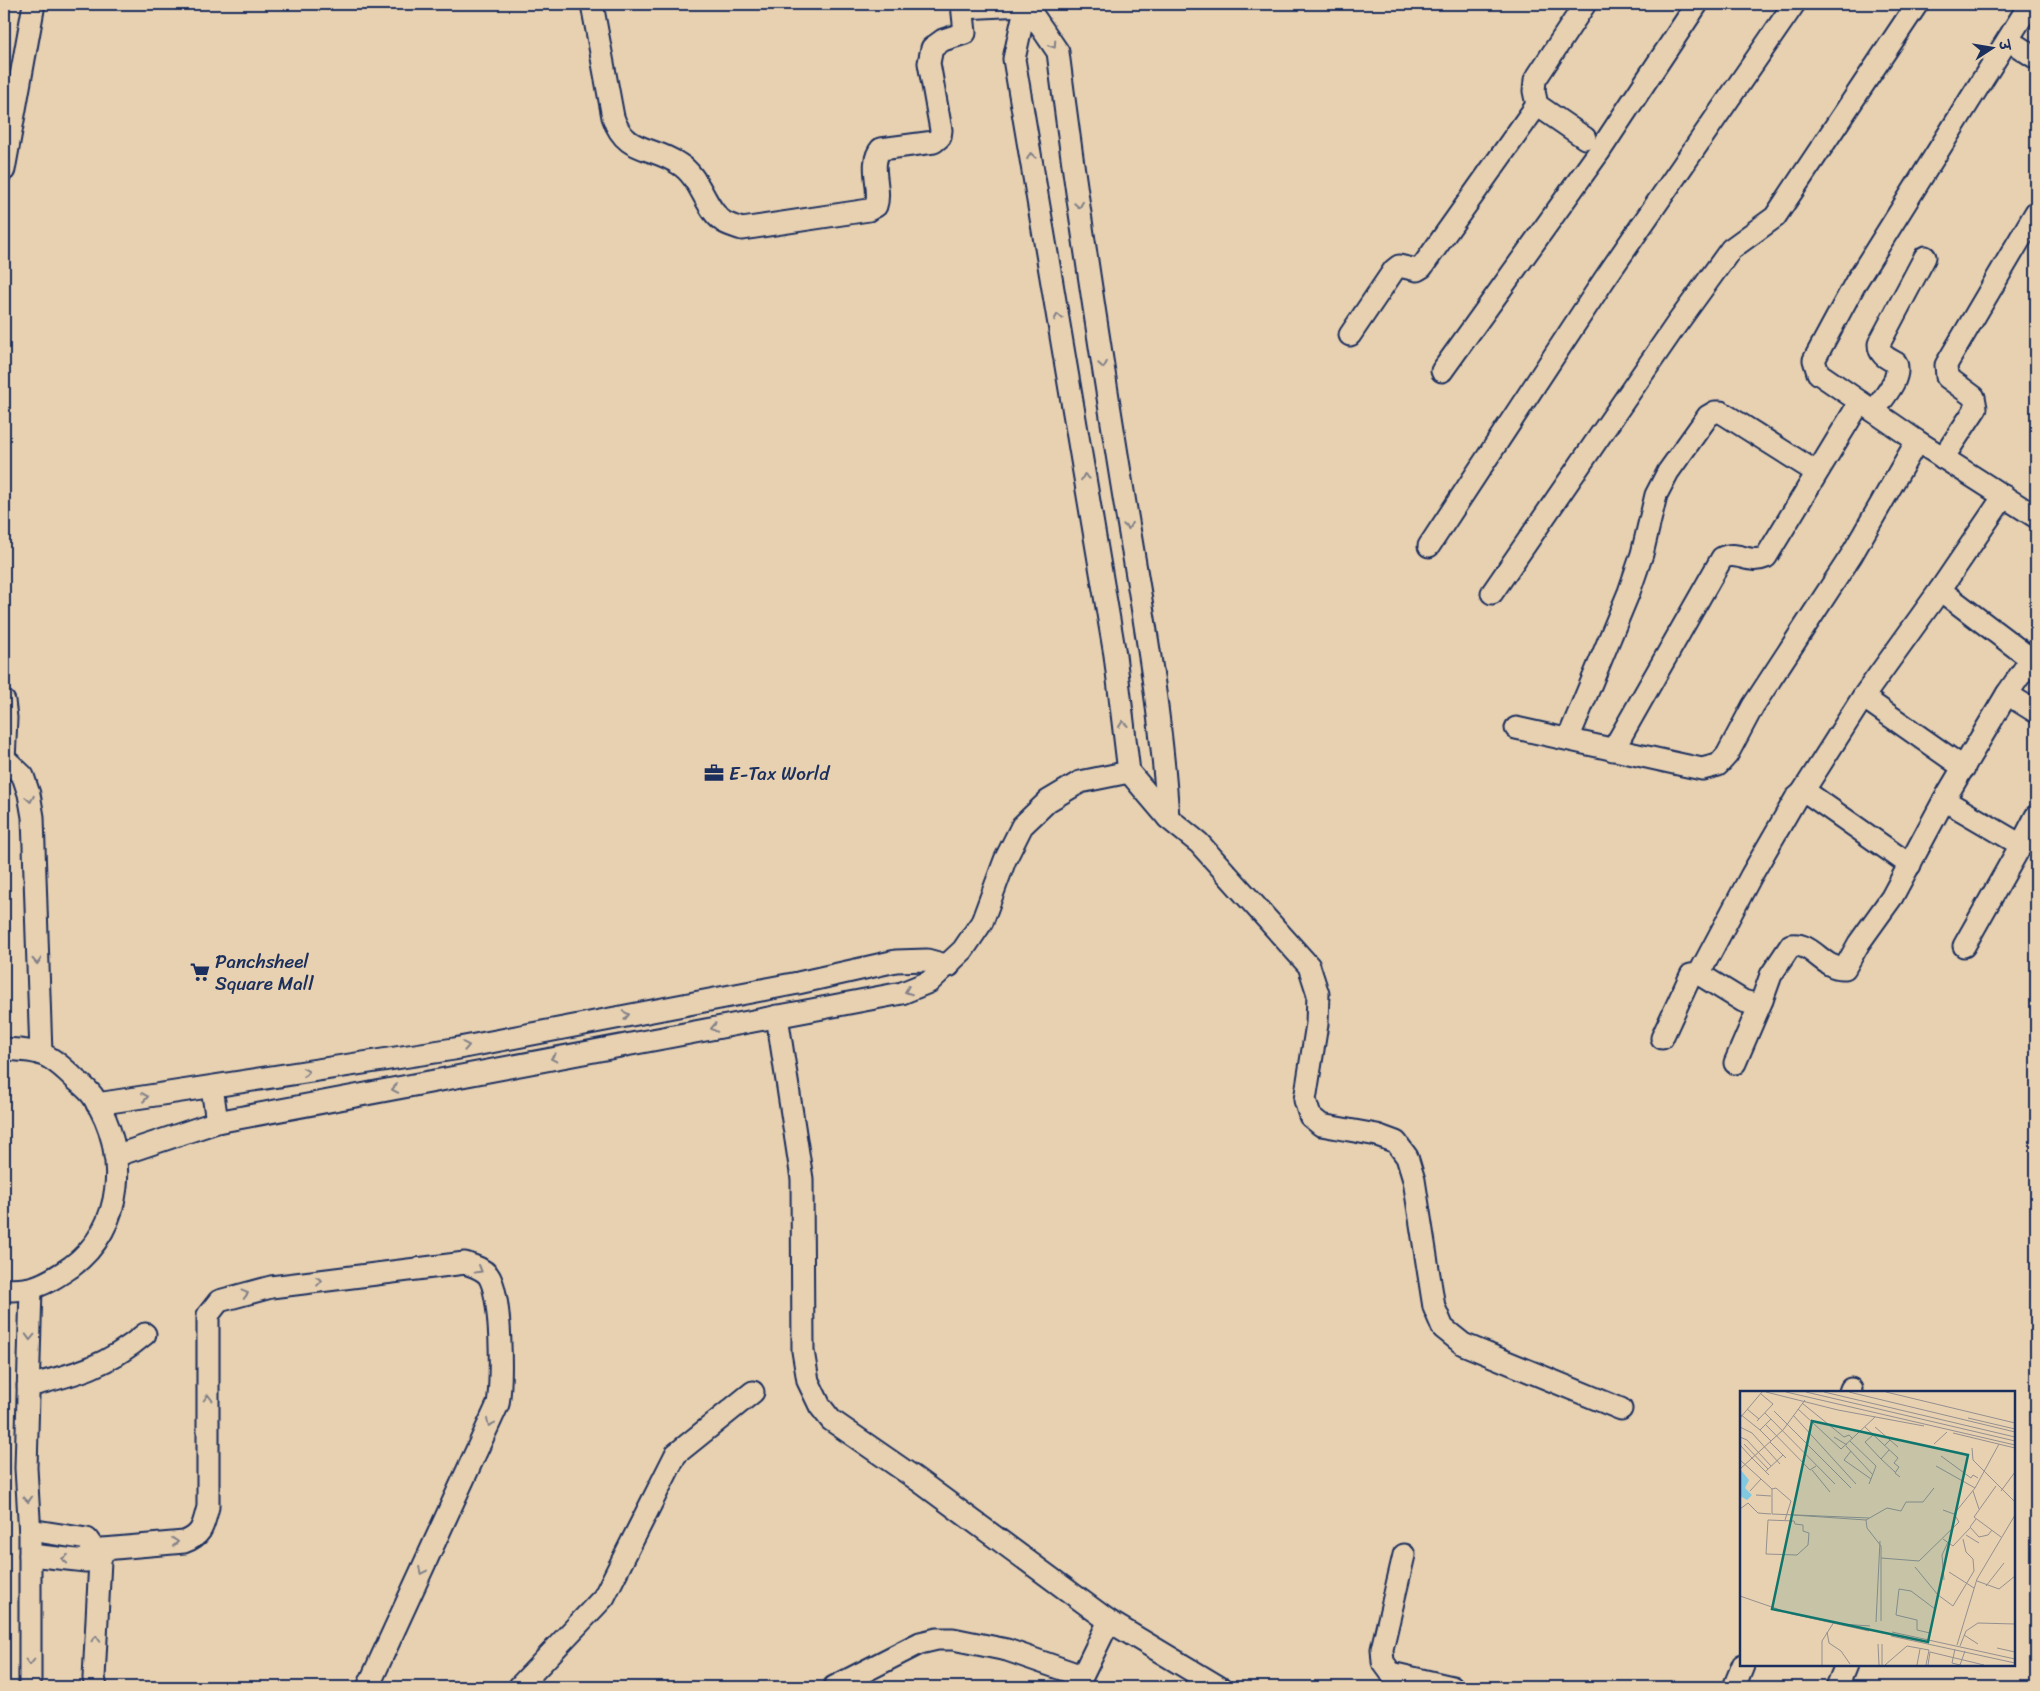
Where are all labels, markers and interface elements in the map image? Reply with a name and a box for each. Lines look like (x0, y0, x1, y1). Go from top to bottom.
north arrow (1968, 22, 2018, 72)
text: उ (1991, 36, 2018, 54)
one-way arrow (1047, 39, 1056, 49)
one-way arrow (1026, 152, 1036, 161)
one-way arrow (1073, 201, 1084, 209)
one-way arrow (1053, 312, 1063, 321)
one-way arrow (1097, 362, 1108, 370)
one-way arrow (1080, 473, 1090, 481)
one-way arrow (1123, 522, 1133, 530)
one-way arrow (1118, 720, 1129, 728)
place label: E-Tax World (729, 757, 831, 790)
office icon: E-Tax World (703, 762, 725, 784)
one-way arrow (24, 794, 34, 803)
place label: Panchsheel Square Mall (215, 945, 314, 1000)
one-way arrow (31, 957, 42, 965)
supermarket icon: Panchsheel Square Mall (189, 961, 211, 983)
one-way arrow (904, 985, 913, 995)
one-way arrow (621, 1011, 630, 1021)
one-way arrow (710, 1022, 718, 1033)
one-way arrow (462, 1042, 471, 1052)
one-way arrow (550, 1053, 559, 1063)
one-way arrow (302, 1068, 310, 1078)
one-way arrow (390, 1083, 399, 1093)
one-way arrow (142, 1092, 150, 1103)
one-way arrow (474, 1263, 483, 1273)
one-way arrow (316, 1276, 324, 1287)
one-way arrow (240, 1289, 249, 1300)
one-way arrow (24, 1333, 35, 1341)
inset map (1740, 1391, 2015, 1666)
one-way arrow (203, 1394, 213, 1402)
one-way arrow (485, 1418, 496, 1427)
one-way arrow (23, 1495, 34, 1503)
one-way arrow (172, 1537, 180, 1548)
one-way arrow (61, 1554, 69, 1565)
one-way arrow (418, 1566, 428, 1575)
one-way arrow (90, 1635, 101, 1643)
one-way arrow (25, 1658, 35, 1666)

